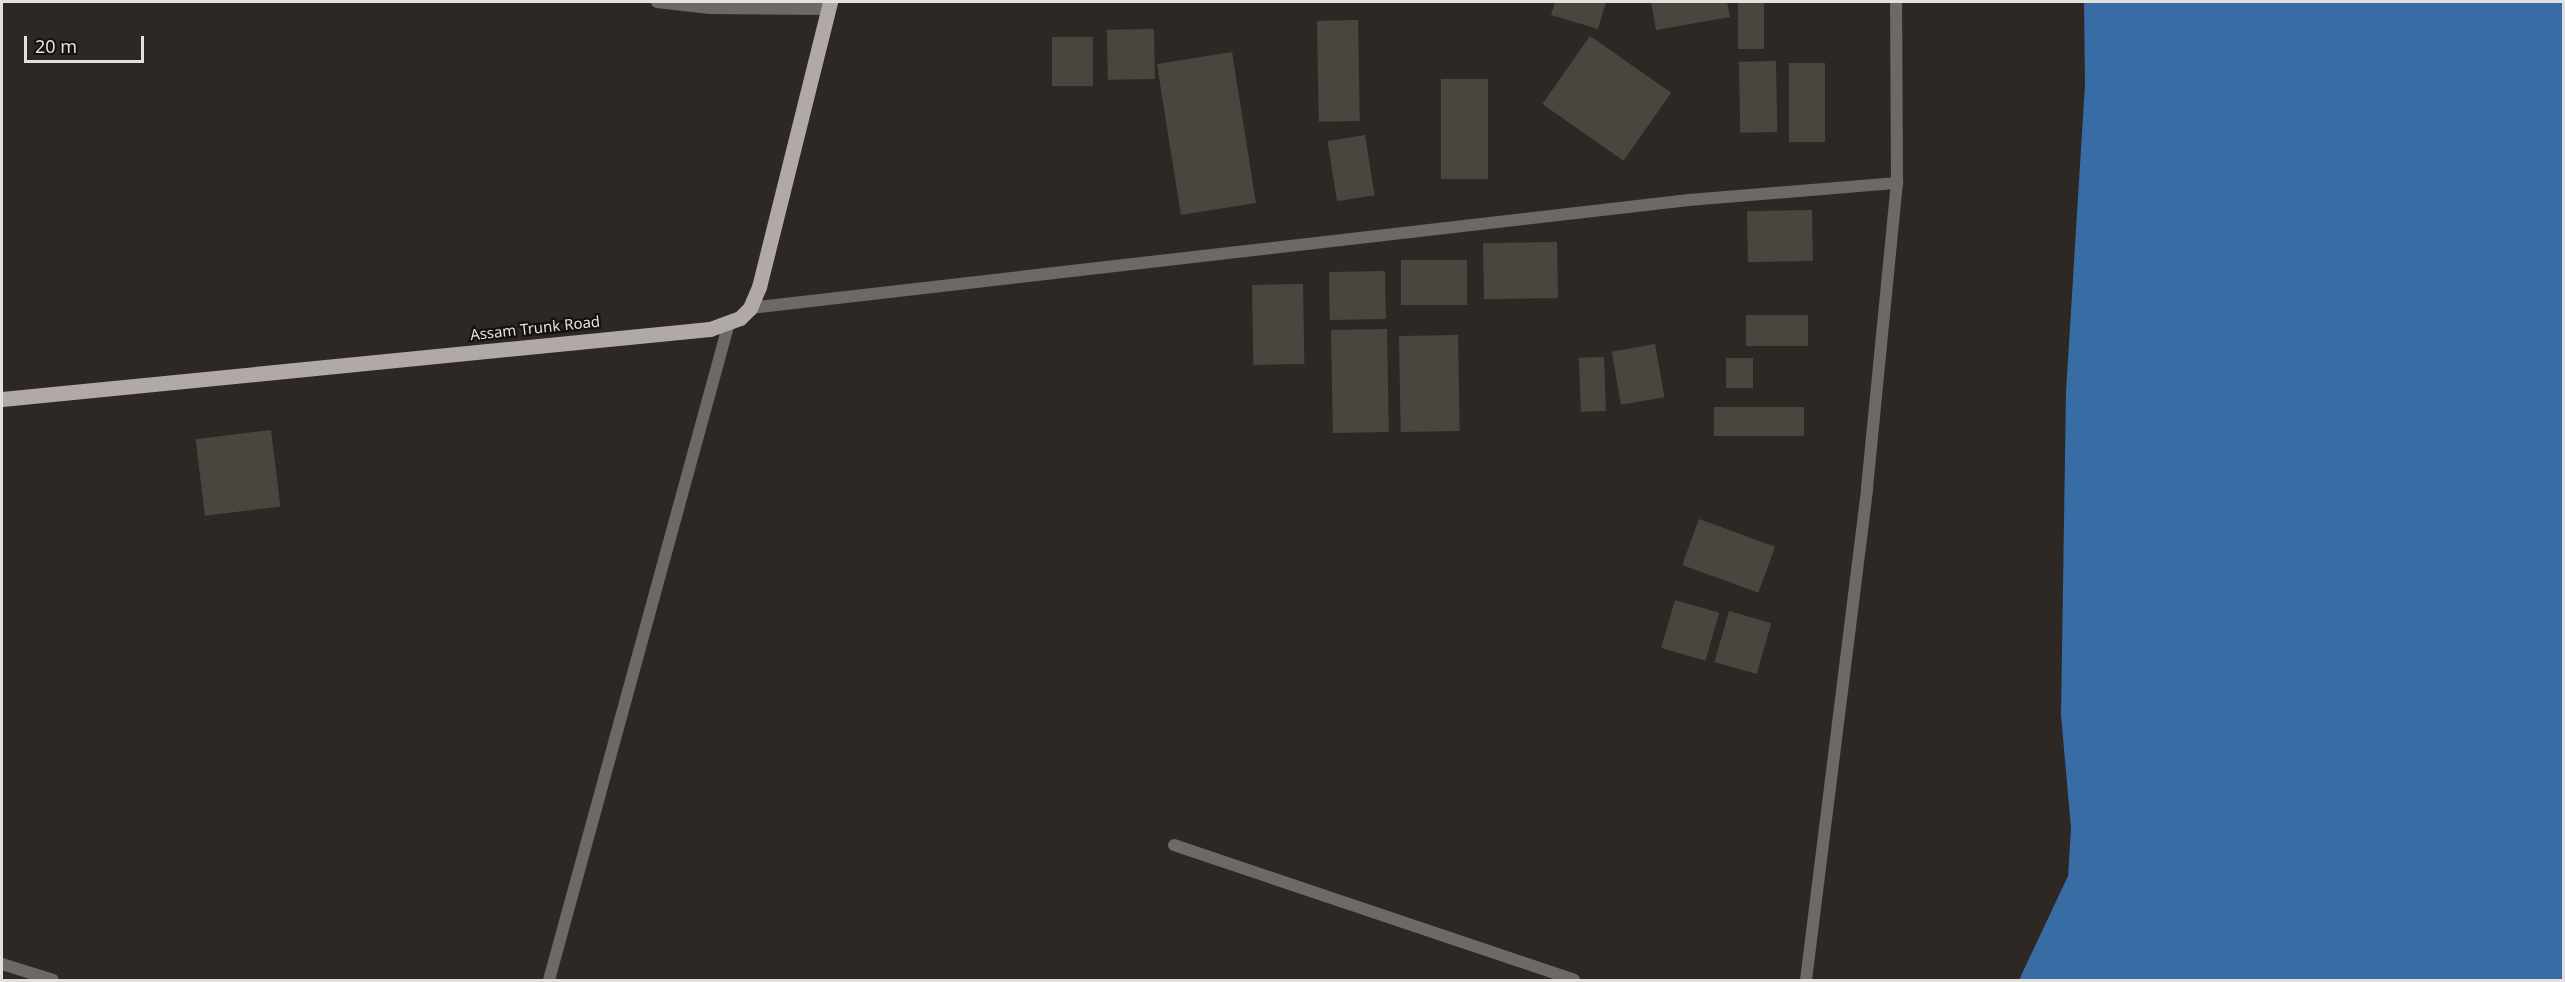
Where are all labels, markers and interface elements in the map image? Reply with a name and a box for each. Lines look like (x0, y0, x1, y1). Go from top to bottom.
scale bar (27, 24, 147, 62)
text: 20 m (35, 34, 77, 58)
street label: Assam Trunk Road (469, 312, 601, 344)

